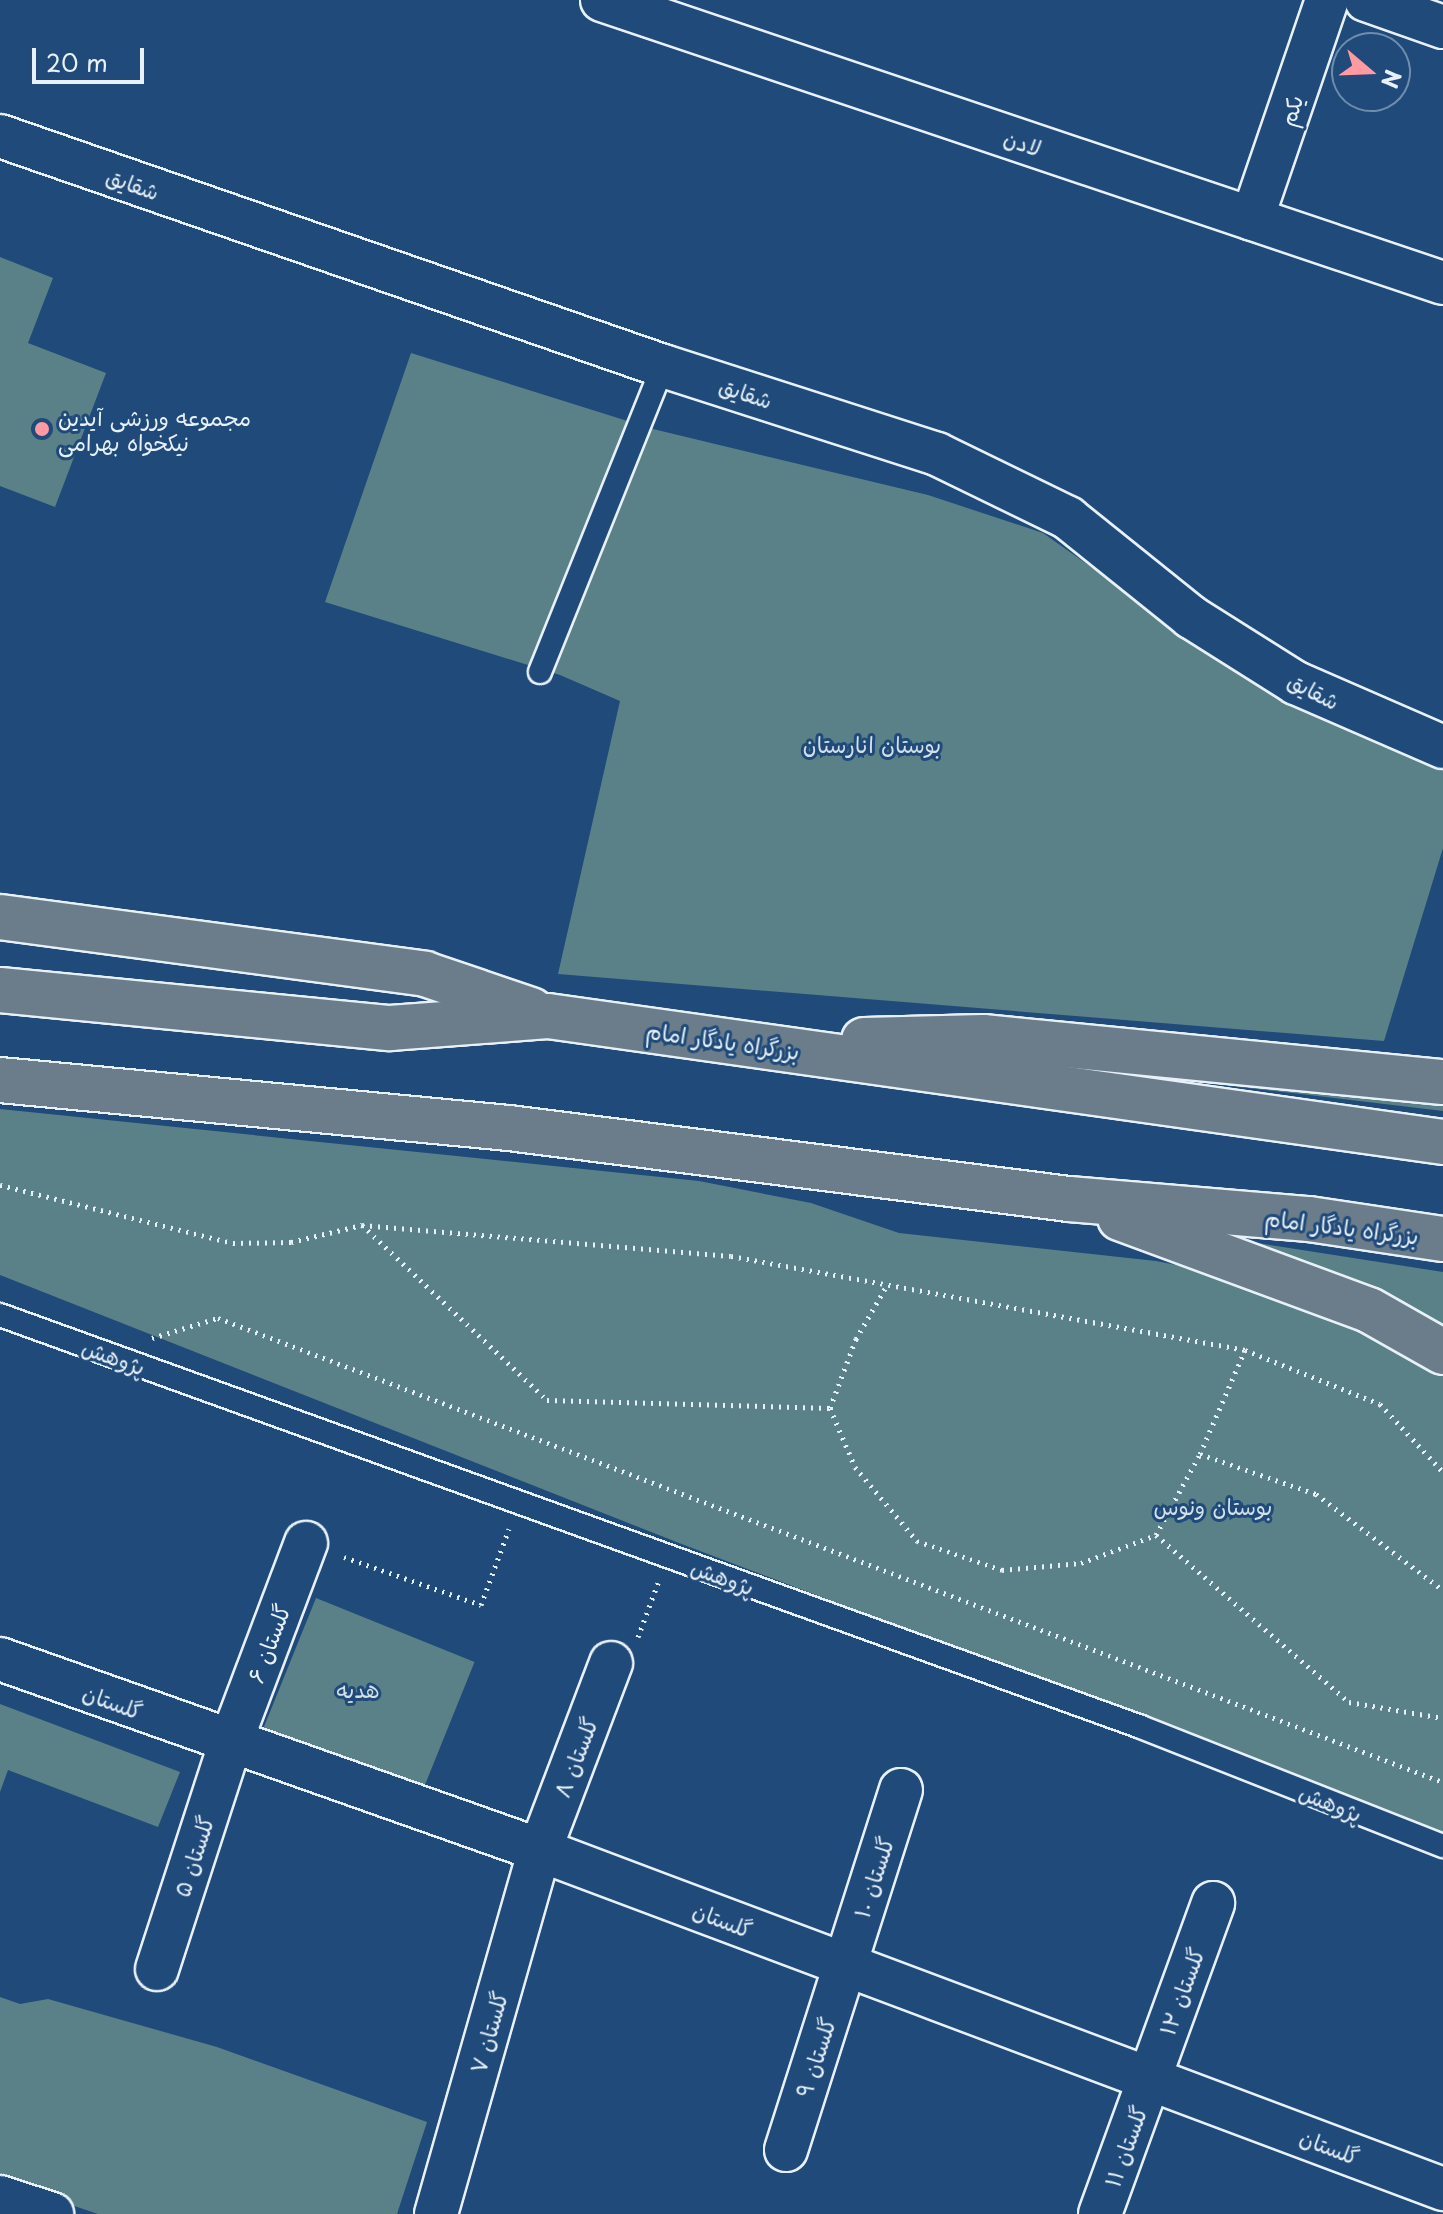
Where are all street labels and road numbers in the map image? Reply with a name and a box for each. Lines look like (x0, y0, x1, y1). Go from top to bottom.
street label: یکم (1272, 91, 1308, 129)
street label: لادن (1001, 123, 1045, 161)
street label: شقایق (103, 162, 163, 204)
street label: شقایق (716, 371, 776, 413)
street label: شقایق (1284, 666, 1344, 714)
street label: بزرگراه یادگار امام (645, 1016, 801, 1064)
street label: بزرگراه یادگار امام (1264, 1203, 1420, 1249)
street label: پژوهش (79, 1332, 149, 1380)
street label: پژوهش (688, 1552, 758, 1600)
street label: گلستان ۶ (241, 1600, 295, 1686)
street label: گلستان (80, 1678, 146, 1724)
street label: گلستان ۸ (548, 1713, 602, 1801)
street label: پژوهش (1296, 1778, 1366, 1826)
street label: گلستان ۵ (167, 1812, 219, 1900)
street label: گلستان ۱۰ (847, 1833, 899, 1921)
street label: گلستان (690, 1896, 756, 1942)
street label: گلستان ۱۲ (1153, 1943, 1209, 2039)
street label: گلستان ۷ (464, 1988, 512, 2076)
street label: گلستان ۹ (790, 2014, 840, 2100)
street label: گلستان ۱۱ (1098, 2102, 1152, 2190)
street label: گلستان (1297, 2123, 1363, 2169)

